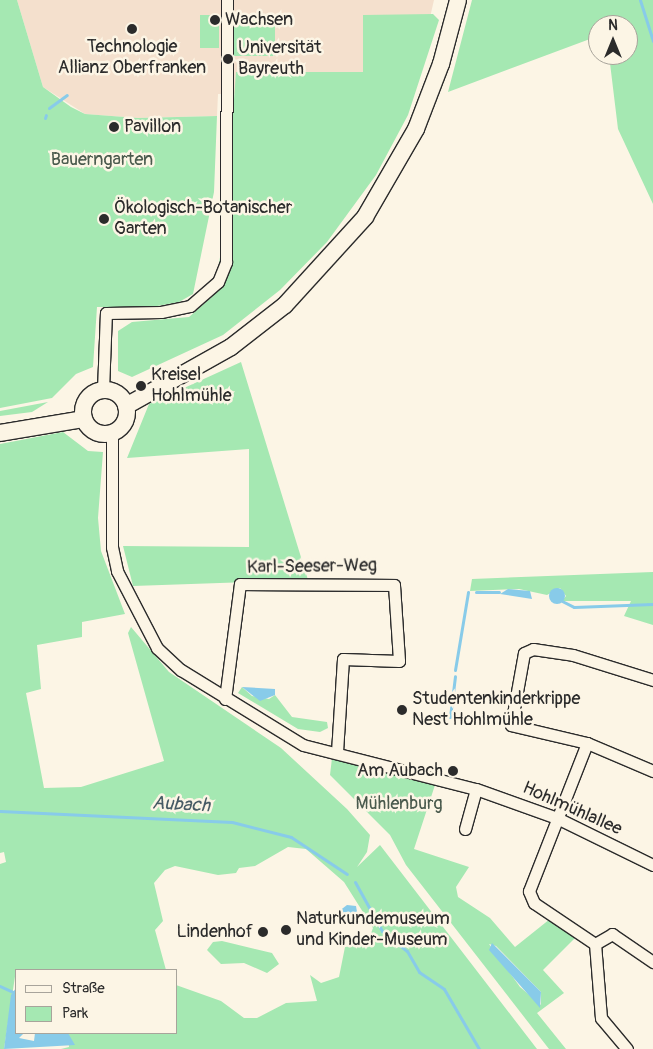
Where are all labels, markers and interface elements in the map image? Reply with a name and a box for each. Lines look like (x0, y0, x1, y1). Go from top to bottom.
place label: Wachsen (225, 9, 293, 31)
marker: Wachsen (209, 14, 221, 26)
north arrow (588, 15, 638, 65)
text: N (608, 17, 618, 34)
marker: Technologie Allianz Oberfranken (126, 23, 138, 35)
place label: Technologie Allianz Oberfranken (58, 37, 206, 80)
place label: Universität Bayreuth (238, 38, 322, 80)
marker: Universität Bayreuth (222, 53, 234, 65)
place label: Pavillon (124, 116, 181, 138)
marker: Pavillon (108, 121, 120, 133)
park label: Bauerngarten (51, 149, 153, 171)
place label: Ökologisch-Botanischer Garten (114, 198, 292, 240)
marker: Ökologisch-Botanischer Garten (98, 213, 110, 225)
place label: Kreisel Hohlmühle (151, 365, 232, 408)
marker: Kreisel Hohlmühle (135, 380, 147, 392)
street label: Karl-Seeser-Weg (247, 555, 377, 579)
place label: Studentenkinderkrippe Nest Hohlmühle (412, 689, 580, 732)
marker: Studentenkinderkrippe Nest Hohlmühle (396, 704, 408, 716)
place label: Am Aubach (357, 760, 443, 782)
marker: Am Aubach (447, 765, 459, 777)
street label: Hohlmühlallee (519, 777, 625, 841)
water label: Aubach (152, 792, 210, 818)
park label: Mühlenburg (355, 793, 443, 815)
place label: Naturkundemuseum und Kinder-Museum (296, 909, 450, 952)
place label: Lindenhof (177, 921, 253, 943)
marker: Naturkundemuseum und Kinder-Museum (280, 924, 292, 936)
marker: Lindenhof (257, 926, 269, 938)
legend (15, 969, 178, 1034)
text: Straße (62, 979, 105, 998)
text: Park (62, 1004, 88, 1023)

